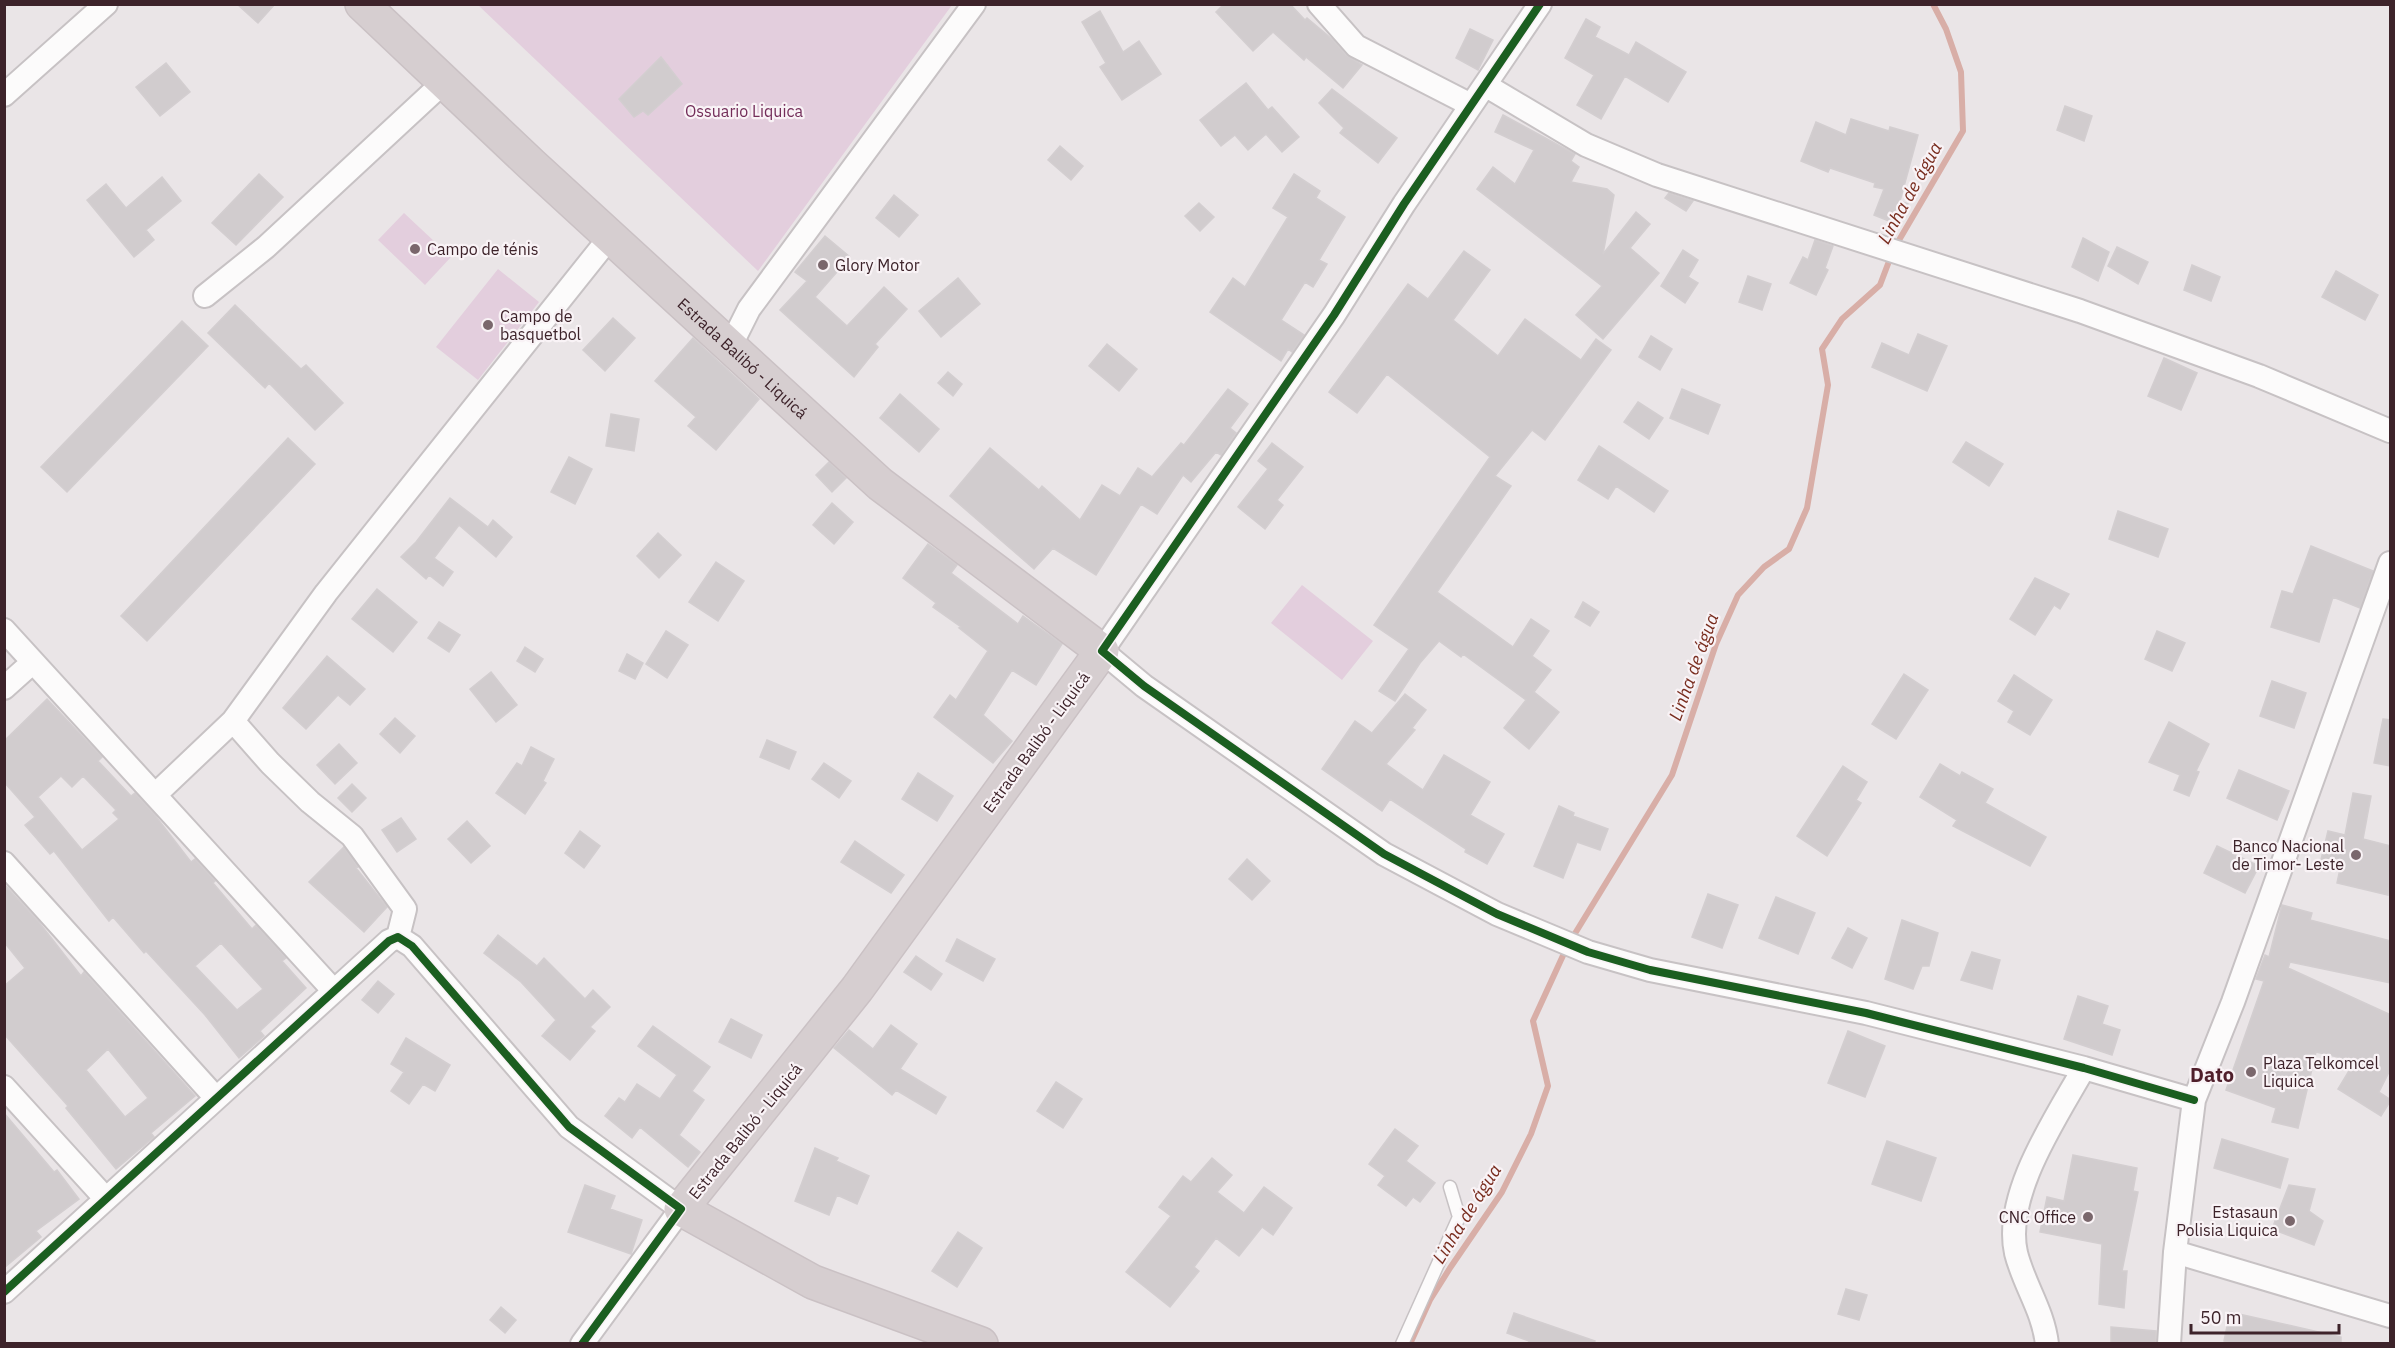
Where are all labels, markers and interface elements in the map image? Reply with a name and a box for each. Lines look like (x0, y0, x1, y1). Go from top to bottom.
park label: Ossuario Liquica (685, 101, 803, 121)
water label: Linha de água (1872, 138, 1947, 248)
place label: Campo de ténis (427, 239, 539, 259)
marker: Campo de ténis (408, 242, 422, 256)
place label: Glory Motor (835, 255, 920, 275)
marker: Glory Motor (816, 258, 830, 272)
street label: Estrada Balibó - Liquicá (674, 294, 812, 423)
place label: Campo de basquetbol (500, 306, 581, 344)
marker: Campo de basquetbol (481, 318, 495, 332)
water label: Linha de água (1663, 610, 1724, 724)
street label: Estrada Balibó - Liquicá (978, 667, 1094, 816)
place label: Banco Nacional de Timor- Leste (2232, 836, 2344, 874)
marker: Banco Nacional de Timor- Leste (2349, 848, 2363, 862)
place label: Plaza Telkomcel Liquica (2263, 1053, 2379, 1091)
street label: Estrada Balibó - Liquicá (684, 1059, 806, 1203)
district label: Dato (2190, 1061, 2234, 1088)
marker: Plaza Telkomcel Liquica (2244, 1065, 2258, 1079)
water label: Linha de água (1427, 1160, 1506, 1268)
place label: Estasaun Polisia Liquica (2176, 1202, 2278, 1240)
place label: CNC Office (1999, 1207, 2076, 1227)
marker: CNC Office (2081, 1210, 2095, 1224)
marker: Estasaun Polisia Liquica (2283, 1214, 2297, 1228)
scale bar (2191, 1297, 2340, 1335)
text: 50 m (2200, 1306, 2242, 1329)

